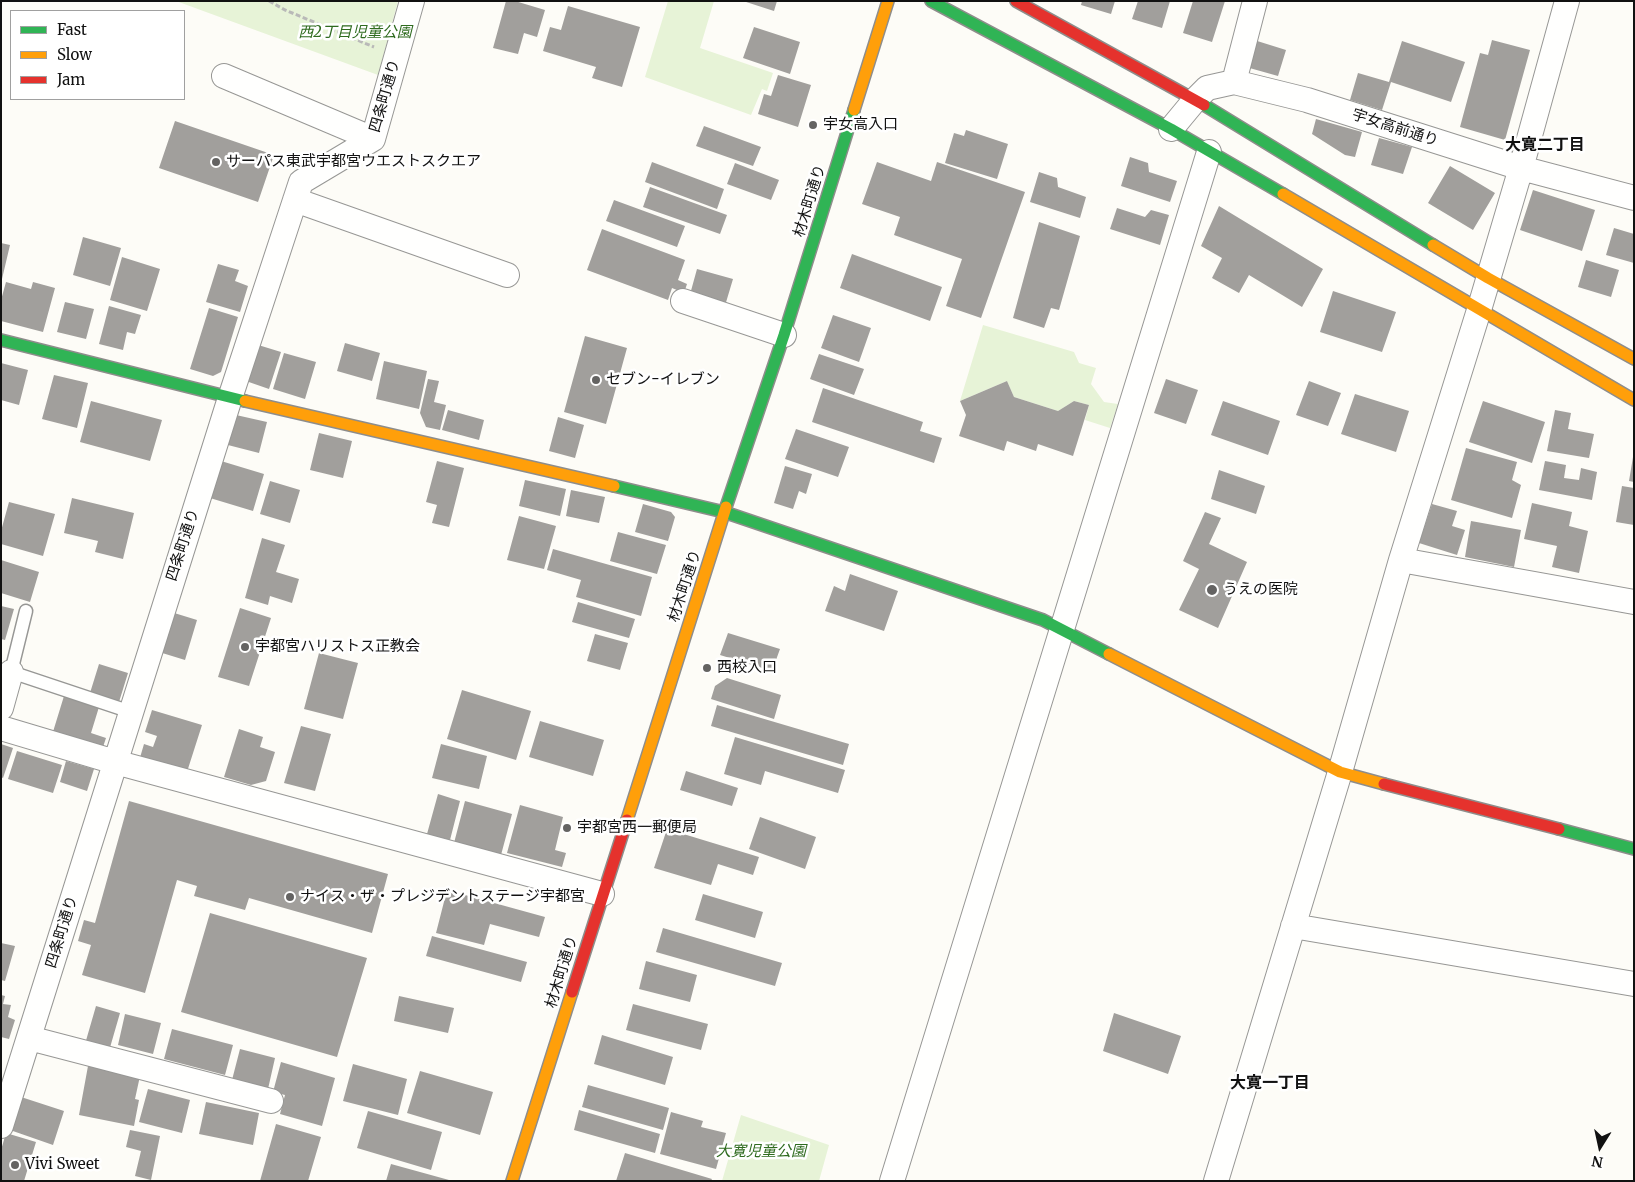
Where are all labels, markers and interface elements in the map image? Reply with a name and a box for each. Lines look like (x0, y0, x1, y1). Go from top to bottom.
legend (10, 10, 185, 100)
text: Fast (57, 20, 87, 39)
park label: 西2丁目児童公園 (298, 24, 412, 42)
text: Slow (57, 45, 92, 64)
street label: 四条町通り (366, 57, 404, 135)
text: Jam (57, 70, 85, 89)
street label: 宇女高前通り (1349, 106, 1441, 150)
place label: 宇女高入口 (823, 116, 898, 134)
marker: 宇女高入口 (807, 119, 819, 131)
district label: 大寛二丁目 (1505, 135, 1585, 155)
place label: サーパス東武宇都宮ウエストスクエア (226, 153, 481, 171)
marker: サーパス東武宇都宮ウエストスクエア (210, 156, 222, 168)
street label: 材木町通り (790, 163, 830, 239)
place label: セブン-イレブン (606, 371, 720, 389)
marker: セブン-イレブン (590, 374, 602, 386)
street label: 四条町通り (163, 507, 203, 583)
street label: 材木町通り (665, 548, 705, 624)
place label: うえの医院 (1223, 581, 1298, 599)
marker: うえの医院 (1205, 583, 1219, 597)
place label: 宇都宮ハリストス正教会 (255, 638, 420, 656)
marker: 宇都宮ハリストス正教会 (239, 641, 251, 653)
place label: 西校入口 (717, 659, 777, 677)
marker: 西校入口 (701, 662, 713, 674)
place label: 宇都宮西一郵便局 (577, 819, 697, 837)
marker: 宇都宮西一郵便局 (561, 822, 573, 834)
place label: ナイス・ザ・プレジデントステージ宇都宮 (300, 888, 585, 906)
marker: ナイス・ザ・プレジデントステージ宇都宮 (284, 891, 296, 903)
street label: 四条町通り (42, 894, 82, 970)
street label: 材木町通り (542, 934, 582, 1010)
district label: 大寛一丁目 (1230, 1073, 1310, 1093)
north arrow (1575, 1122, 1625, 1172)
park label: 大寛児童公園 (716, 1143, 806, 1161)
text: N (1590, 1152, 1604, 1172)
place label: Vivi Sweet (25, 1156, 100, 1174)
marker: Vivi Sweet (9, 1159, 21, 1171)

